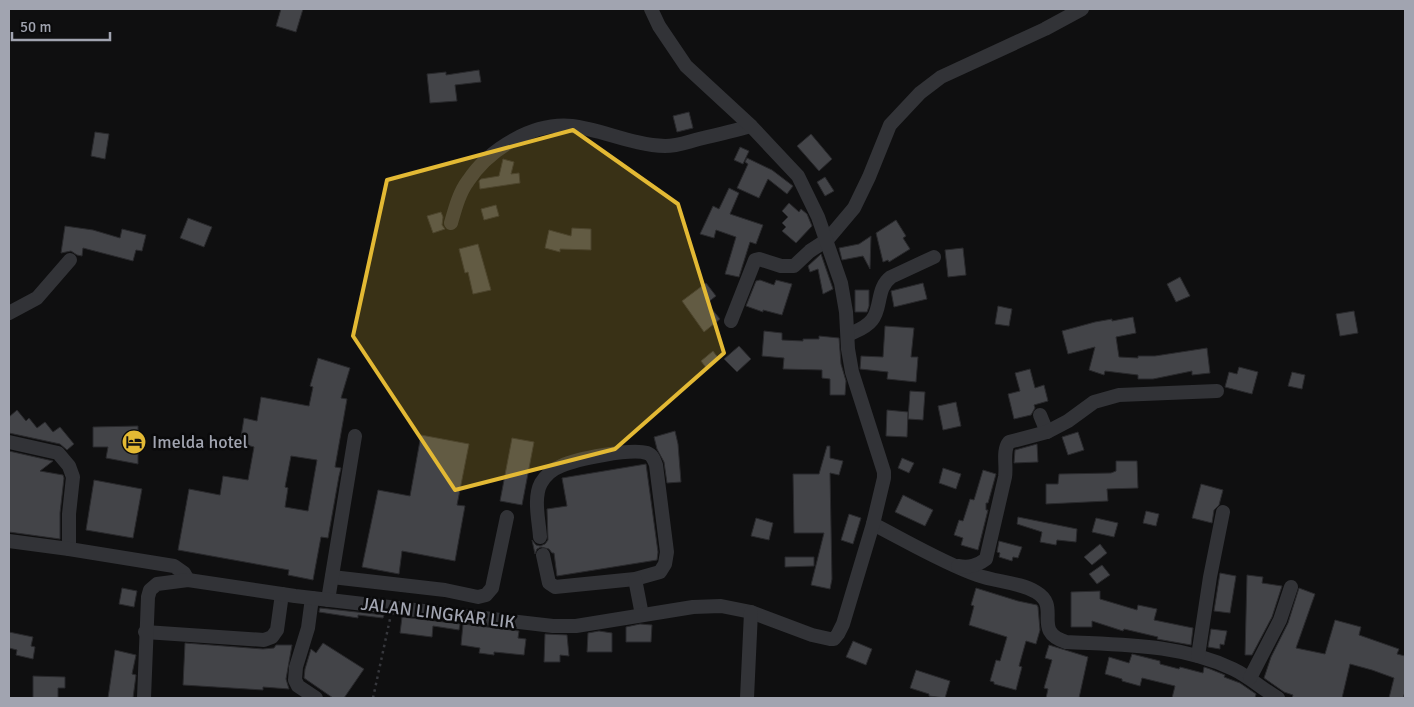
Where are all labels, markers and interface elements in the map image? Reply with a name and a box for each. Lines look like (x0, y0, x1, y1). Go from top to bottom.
scale bar (12, 10, 110, 42)
text: 50 m (20, 18, 51, 36)
hotel icon: Imelda hotel (121, 429, 147, 455)
place label: Imelda hotel (152, 431, 248, 453)
street label: JALAN LINGKAR LIK (360, 593, 517, 633)

